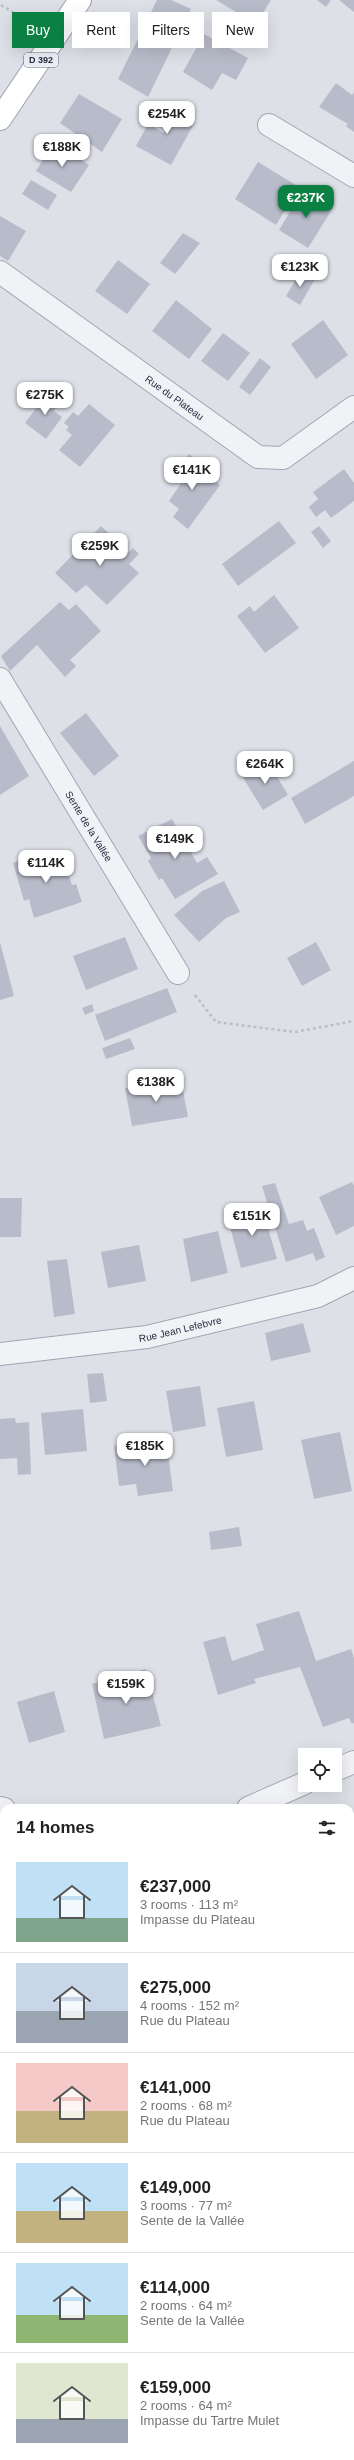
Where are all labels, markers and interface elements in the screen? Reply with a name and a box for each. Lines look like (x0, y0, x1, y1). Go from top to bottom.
chip: Buy (12, 12, 64, 48)
chip: Rent (72, 12, 130, 48)
chip: Filters (138, 12, 204, 48)
chip: New (212, 12, 268, 48)
road number: D 392 (24, 53, 58, 67)
pin: €254K (139, 101, 195, 135)
text: €254K (148, 106, 186, 121)
pin: €188K (34, 134, 90, 168)
text: €188K (43, 139, 81, 154)
pin: €237K (278, 185, 334, 219)
text: €237K (287, 190, 325, 205)
pin: €123K (272, 254, 328, 288)
text: €123K (281, 259, 319, 274)
street label: Rue du Plateau (143, 373, 206, 422)
pin: €275K (17, 382, 73, 416)
text: €275K (26, 387, 64, 402)
pin: €141K (164, 457, 220, 491)
text: €141K (173, 462, 211, 477)
pin: €259K (72, 533, 128, 567)
text: €259K (81, 538, 119, 553)
pin: €264K (237, 751, 293, 785)
text: €264K (246, 756, 284, 771)
street label: Sente de la Vallée (63, 789, 114, 864)
pin: €149K (147, 826, 203, 860)
text: €149K (156, 831, 194, 846)
pin: €114K (18, 850, 74, 884)
text: €114K (27, 855, 65, 870)
pin: €138K (128, 1069, 184, 1103)
text: €138K (137, 1074, 175, 1089)
pin: €151K (224, 1203, 280, 1237)
text: €151K (233, 1208, 271, 1223)
street label: Rue Jean Lefebvre (138, 1314, 223, 1344)
pin: €185K (117, 1433, 173, 1467)
text: €185K (126, 1438, 164, 1453)
pin: €159K (98, 1671, 154, 1705)
text: €159K (107, 1676, 145, 1691)
map controls (298, 1748, 342, 1792)
button: locate (298, 1748, 342, 1792)
icon: filters (316, 1817, 338, 1839)
text: 14 homes (16, 1818, 94, 1837)
text: €237,000 (140, 1877, 211, 1896)
icon: home (48, 1878, 96, 1926)
text: 3 rooms · 113 m² (140, 1897, 238, 1912)
text: Impasse du Plateau (140, 1912, 255, 1927)
text: €275,000 (140, 1978, 211, 1997)
icon: home (48, 1979, 96, 2027)
text: 4 rooms · 152 m² (140, 1998, 239, 2013)
text: Rue du Plateau (140, 2013, 230, 2028)
text: €141,000 (140, 2078, 211, 2097)
icon: home (48, 2079, 96, 2127)
text: 2 rooms · 68 m² (140, 2098, 232, 2113)
text: Rue du Plateau (140, 2113, 230, 2128)
text: €149,000 (140, 2178, 211, 2197)
icon: home (48, 2179, 96, 2227)
text: 3 rooms · 77 m² (140, 2198, 232, 2213)
text: Sente de la Vallée (140, 2213, 245, 2228)
text: €114,000 (140, 2278, 210, 2297)
icon: home (48, 2279, 96, 2327)
text: 2 rooms · 64 m² (140, 2298, 232, 2313)
text: Sente de la Vallée (140, 2313, 245, 2328)
text: €159,000 (140, 2378, 211, 2397)
icon: home (48, 2379, 96, 2427)
text: 2 rooms · 64 m² (140, 2398, 232, 2413)
text: Impasse du Tartre Mulet (140, 2413, 279, 2428)

